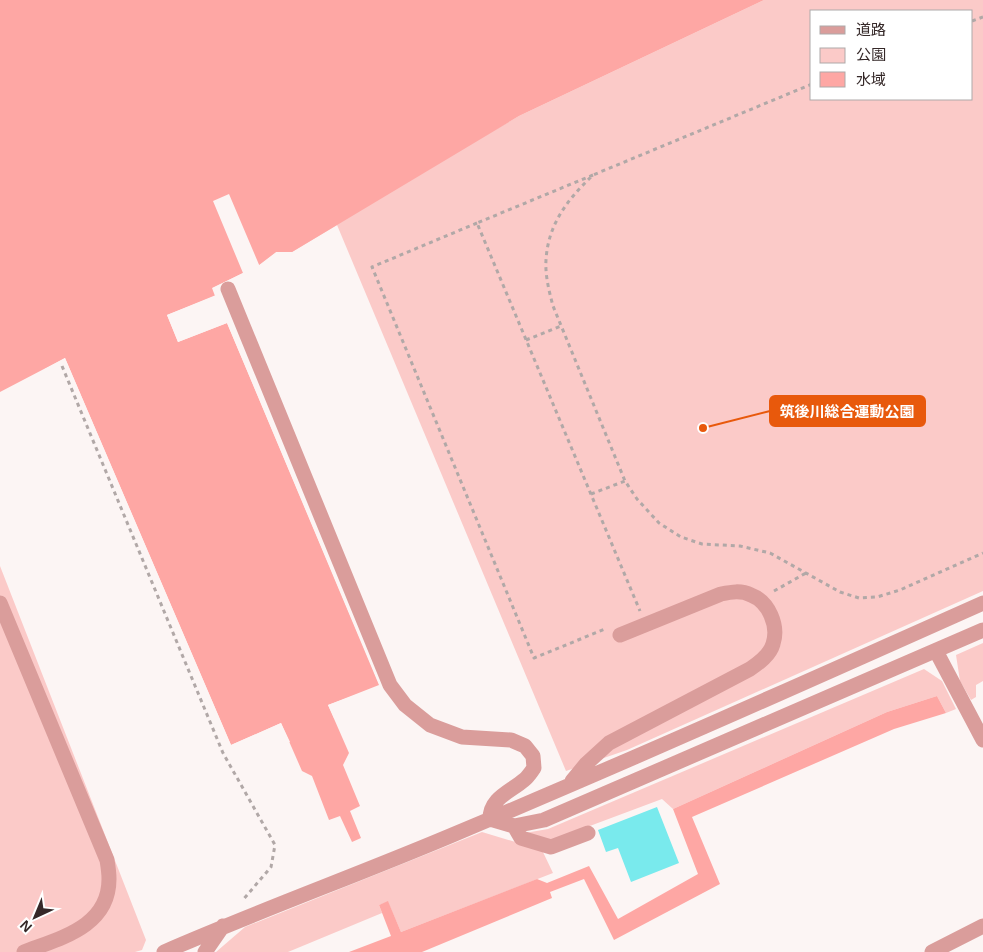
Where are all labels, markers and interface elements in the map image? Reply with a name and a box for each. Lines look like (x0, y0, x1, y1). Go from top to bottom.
legend (810, 10, 973, 100)
text: 道路 (856, 21, 886, 38)
text: 公園 (856, 46, 886, 63)
text: 水域 (856, 71, 886, 88)
callout: 筑後川総合運動公園 (770, 396, 925, 426)
text: 筑後川総合運動公園 (779, 403, 915, 420)
north arrow (10, 892, 60, 942)
text: N (17, 917, 35, 936)

